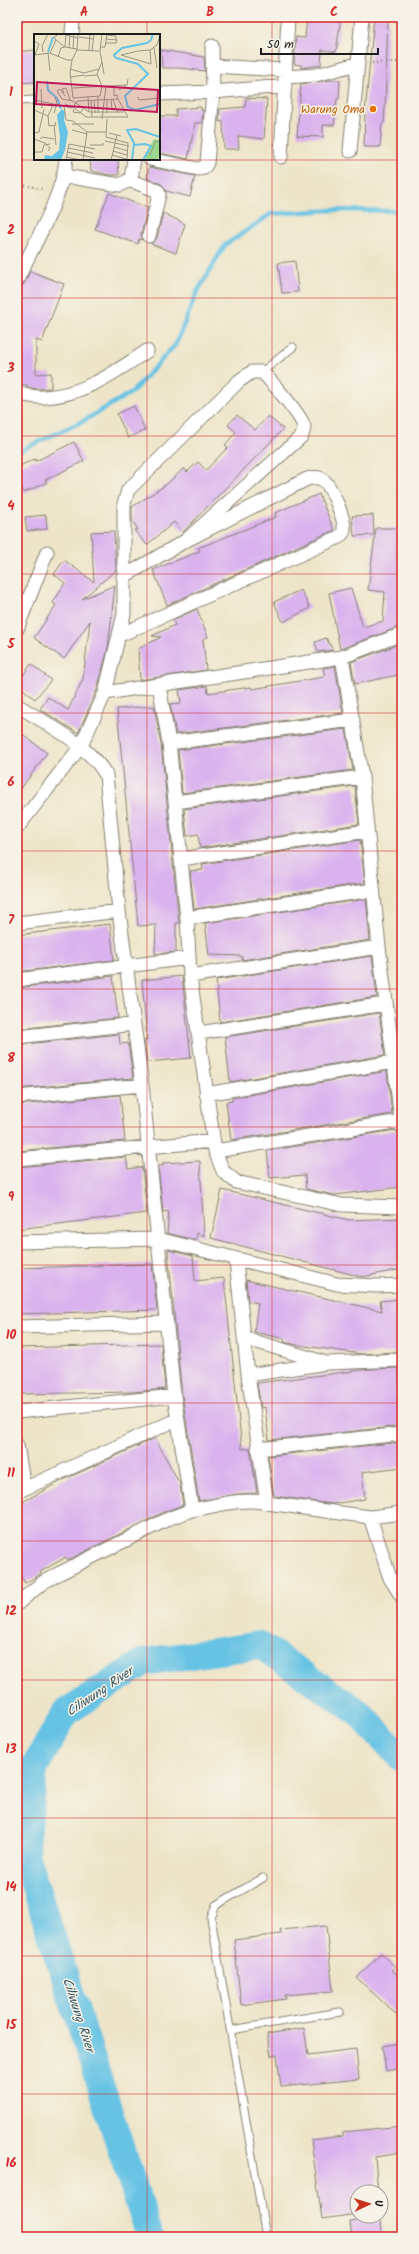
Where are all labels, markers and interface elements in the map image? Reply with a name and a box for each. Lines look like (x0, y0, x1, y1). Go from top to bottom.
text: A (80, 2, 88, 23)
text: B (206, 2, 214, 23)
text: C (330, 2, 338, 23)
scale bar (261, 30, 378, 56)
inset map (34, 34, 160, 160)
text: 50 m (267, 35, 294, 54)
text: 1 (9, 82, 13, 103)
place label: Warung Oma (301, 100, 365, 119)
marker: Warung Oma (368, 104, 378, 114)
text: 2 (7, 220, 15, 241)
text: 3 (6, 358, 15, 379)
text: 4 (7, 496, 15, 517)
text: 5 (7, 634, 16, 655)
text: 6 (7, 772, 15, 793)
text: 7 (8, 910, 15, 931)
text: 8 (7, 1048, 15, 1069)
text: 9 (8, 1187, 15, 1208)
text: 10 (6, 1325, 17, 1346)
text: 11 (7, 1463, 15, 1484)
text: 12 (5, 1601, 17, 1622)
water label: Ciliwung River (62, 1660, 140, 1722)
text: 13 (5, 1739, 17, 1760)
text: 14 (5, 1877, 17, 1898)
water label: Ciliwung River (56, 1975, 101, 2057)
text: 15 (6, 2015, 18, 2036)
text: 16 (6, 2153, 16, 2174)
north arrow (349, 2184, 389, 2224)
text: U (369, 2199, 387, 2208)

